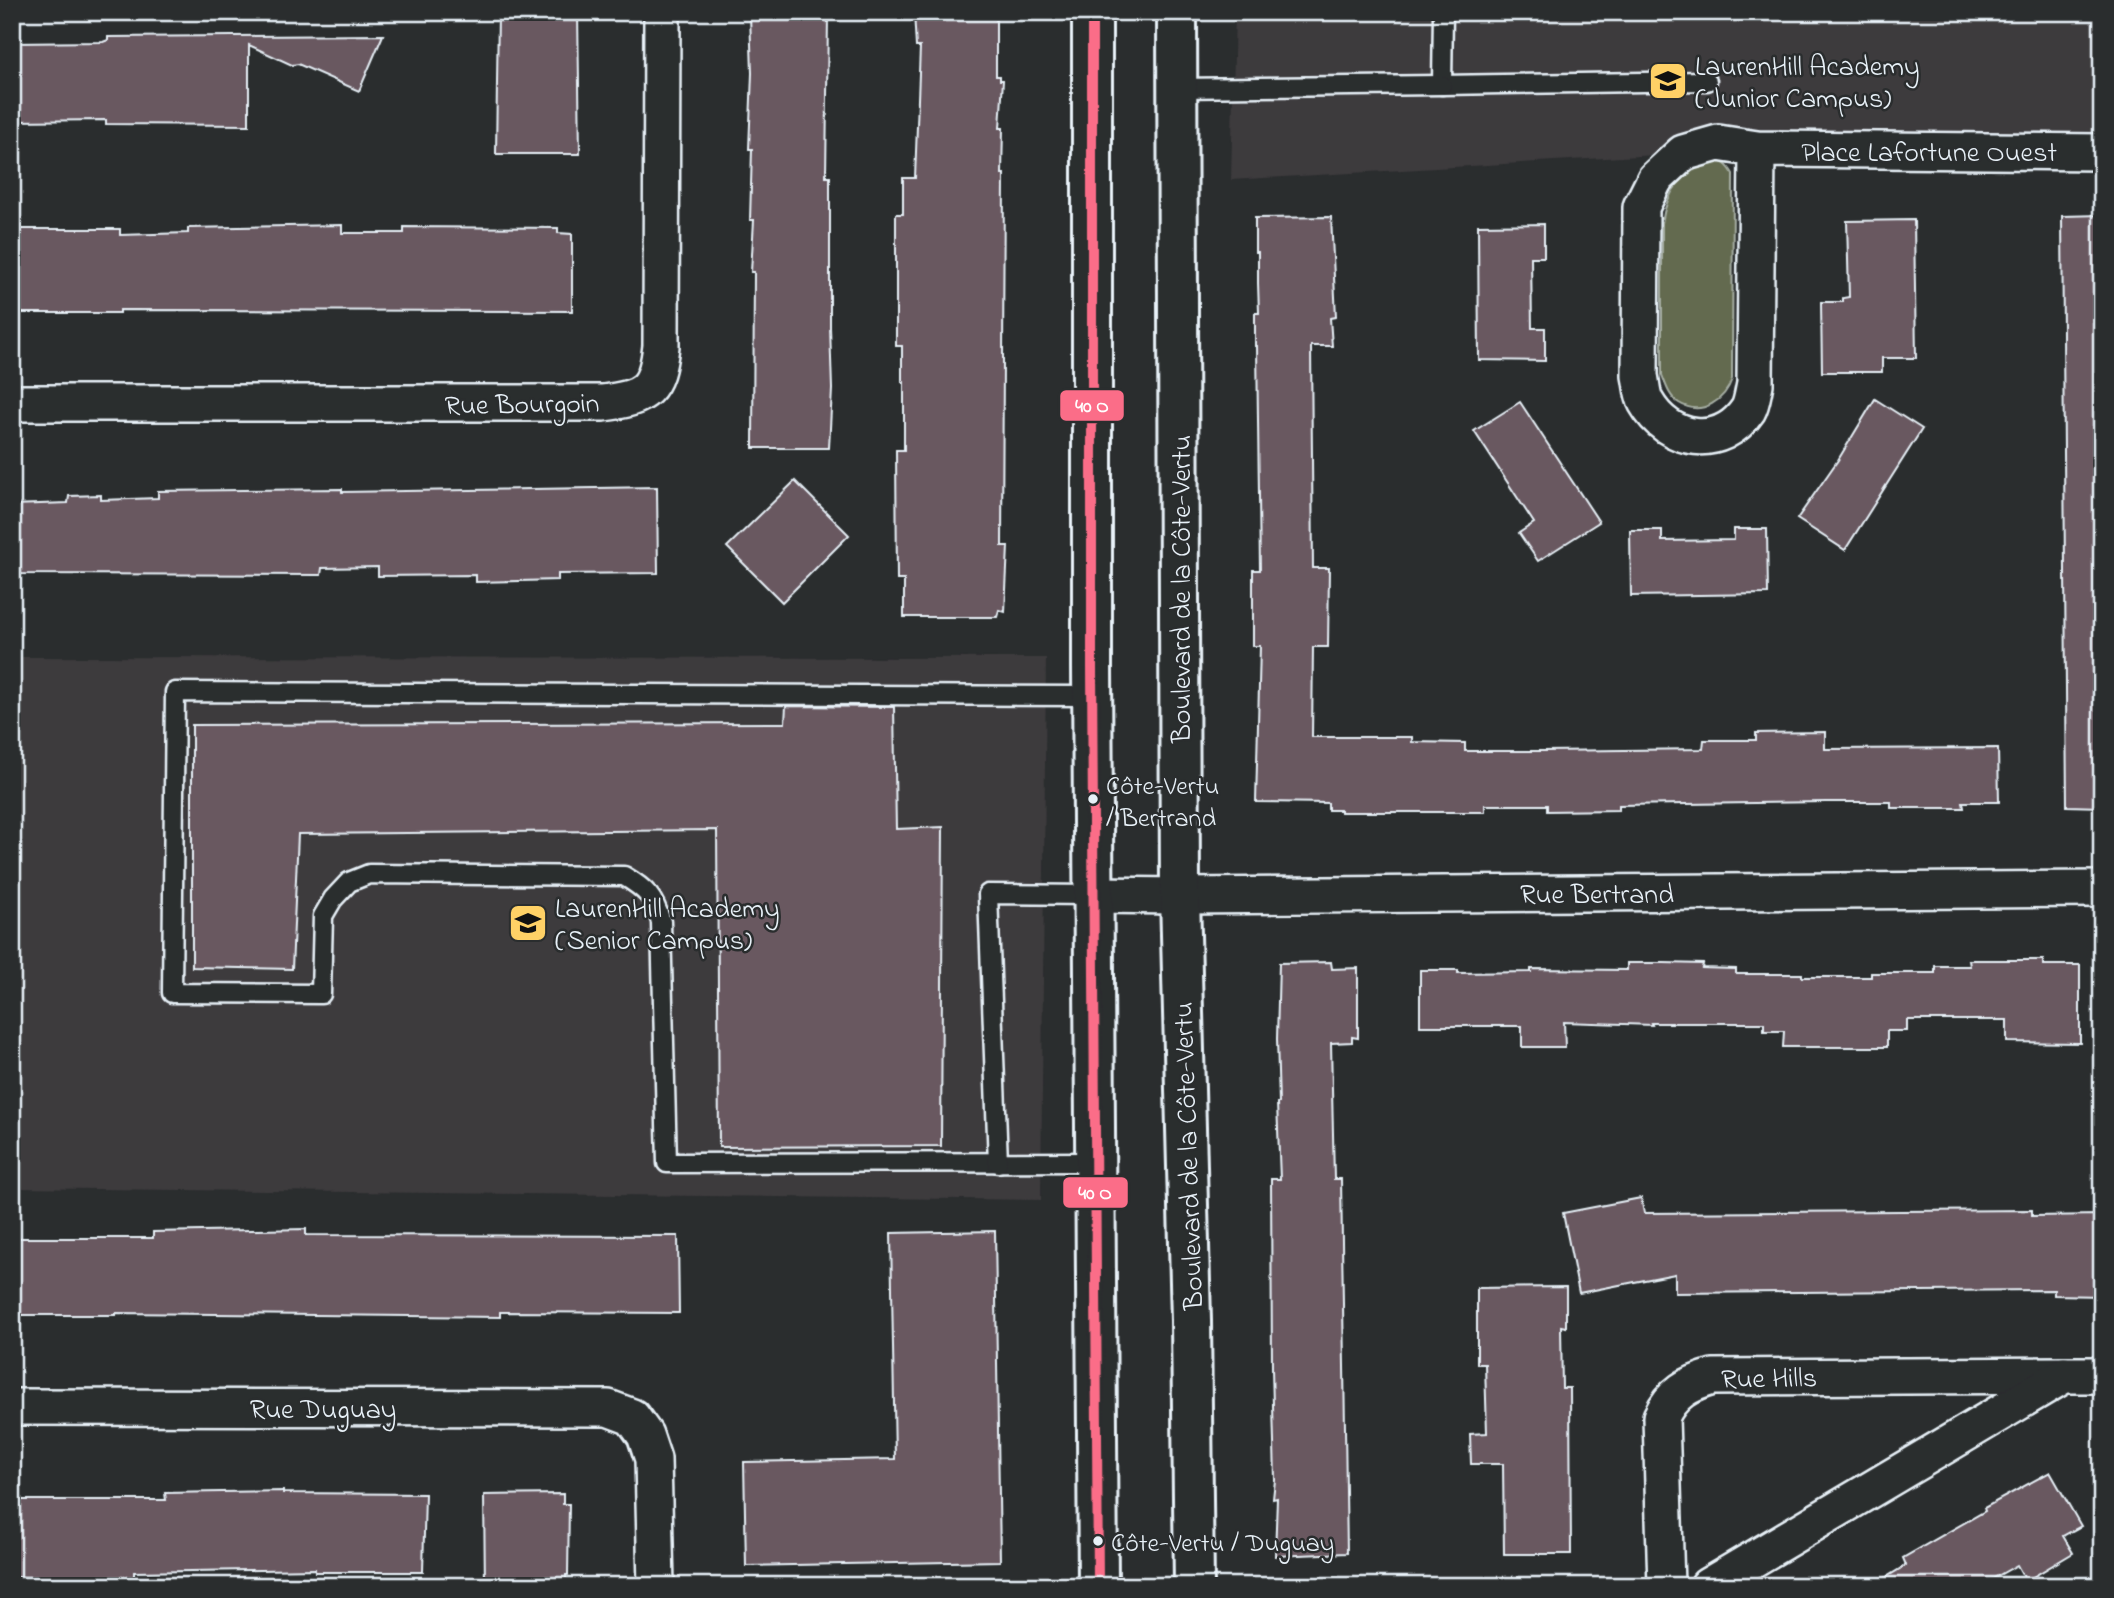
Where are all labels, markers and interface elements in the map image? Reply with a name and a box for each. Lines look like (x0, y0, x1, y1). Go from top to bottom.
place label: LaurenHill Academy (Junior Campus) (1695, 48, 1920, 121)
school or university icon: LaurenHill Academy (Junior Campus) (1647, 60, 1689, 102)
street label: Place Lafortune Ouest (1801, 134, 2057, 175)
street label: Rue Bourgoin (444, 385, 600, 428)
line badge: 40 O (1059, 389, 1125, 422)
text: 40 O (1075, 394, 1109, 421)
street label: Boulevard de la Côte-Vertu (1163, 435, 1204, 744)
place label: Côte-Vertu / Bertrand (1106, 769, 1219, 839)
marker: Côte-Vertu / Bertrand (1086, 792, 1100, 806)
street label: Rue Bertrand (1520, 876, 1674, 917)
place label: LaurenHill Academy (Senior Campus) (555, 890, 780, 963)
school or university icon: LaurenHill Academy (Senior Campus) (507, 902, 549, 944)
street label: Boulevard de la Côte-Vertu (1165, 1001, 1216, 1312)
line badge: 40 O (1062, 1176, 1129, 1209)
text: 40 O (1078, 1181, 1112, 1208)
street label: Rue Hills (1721, 1359, 1817, 1402)
street label: Rue Duguay (250, 1391, 396, 1432)
place label: Côte-Vertu / Duguay (1111, 1526, 1334, 1564)
marker: Côte-Vertu / Duguay (1091, 1534, 1105, 1548)

